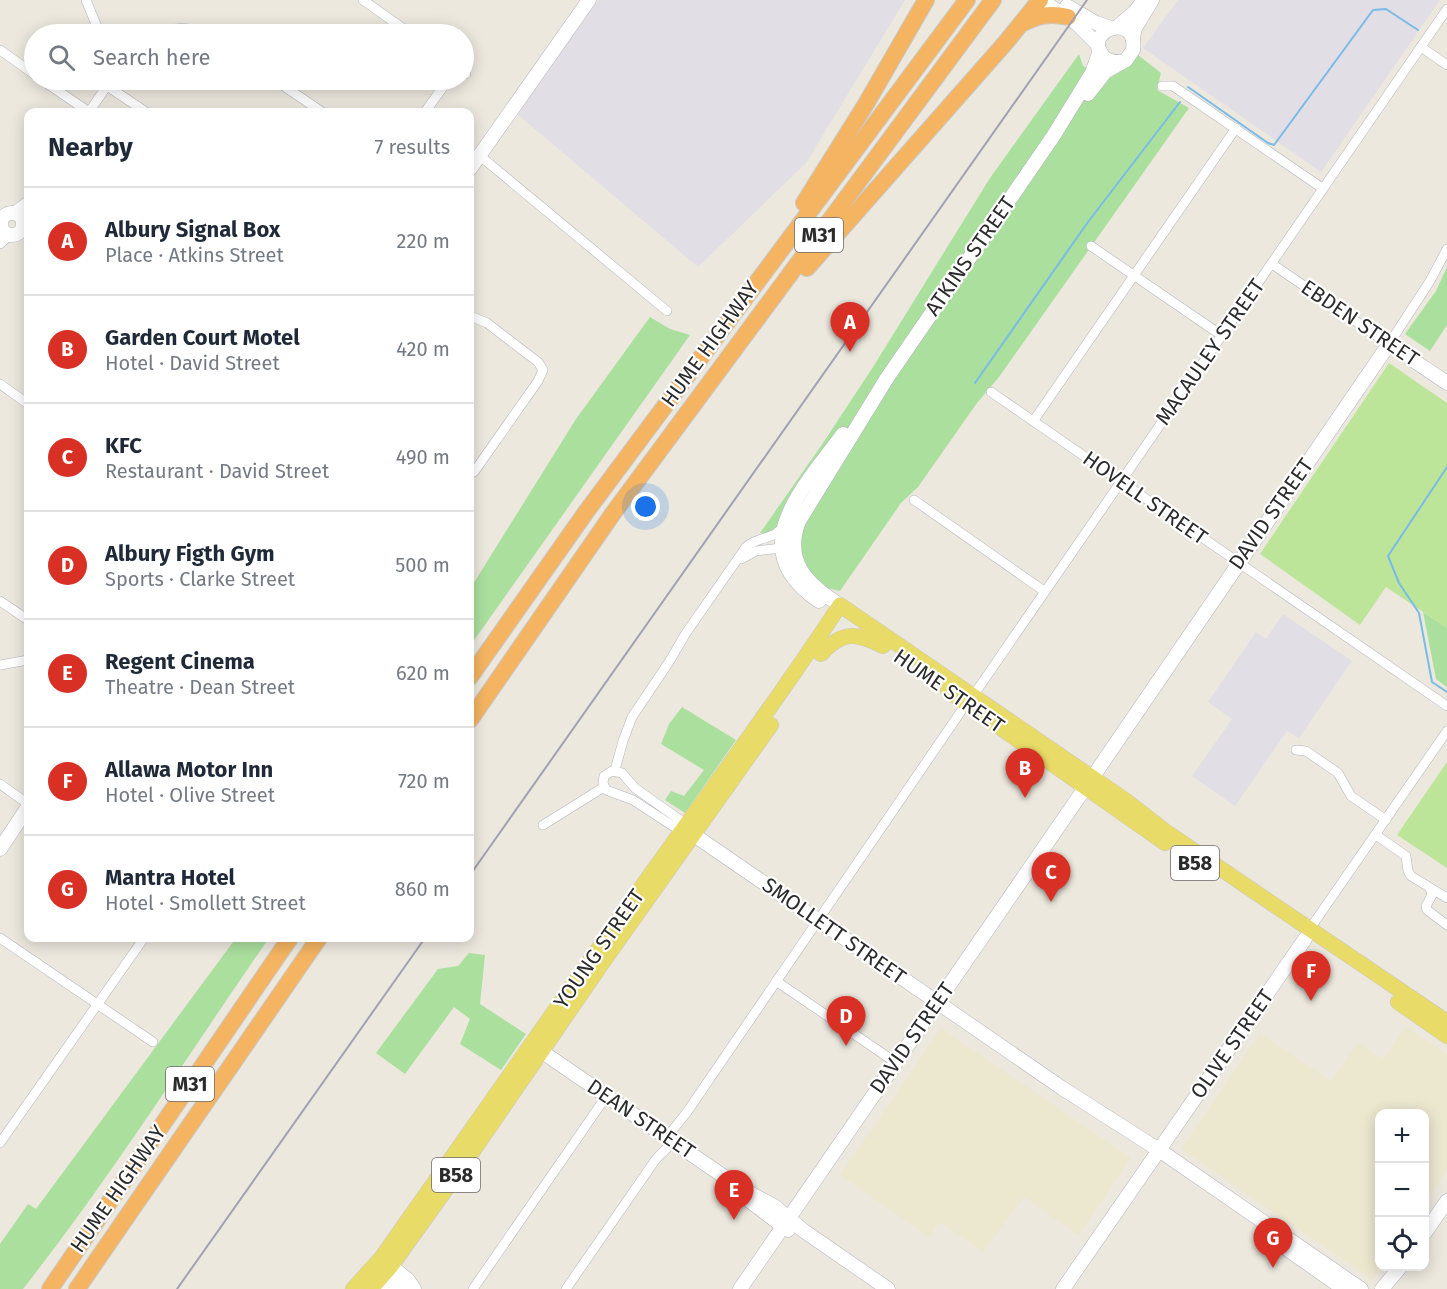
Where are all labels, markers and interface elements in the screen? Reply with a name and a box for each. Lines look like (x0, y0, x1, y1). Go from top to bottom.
search box (24, 24, 474, 90)
icon: search (45, 41, 78, 74)
text: Search here (93, 44, 211, 71)
text: Nearby (48, 132, 133, 163)
text: 7 results (374, 135, 450, 159)
street label: ATKINS STREET (919, 191, 1021, 321)
text: Albury Signal Box (105, 216, 280, 243)
road number: M31 (795, 218, 843, 252)
text: A (62, 229, 73, 253)
text: 220 m (397, 229, 450, 253)
text: Place · Atkins Street (105, 243, 284, 267)
street label: MACAULEY STREET (1150, 274, 1270, 430)
street label: EBDEN STREET (1296, 274, 1424, 372)
street label: HUME HIGHWAY (656, 276, 765, 412)
pin: A (830, 302, 870, 352)
text: Garden Court Motel (105, 324, 300, 351)
text: B (61, 337, 74, 361)
text: 420 m (396, 337, 450, 361)
text: Hotel · David Street (105, 351, 280, 375)
text: KFC (105, 432, 142, 459)
text: C (62, 445, 73, 469)
text: 490 m (396, 445, 450, 469)
street label: HOVELL STREET (1078, 445, 1212, 551)
street label: DAVID STREET (1223, 453, 1319, 575)
text: Restaurant · David Street (105, 459, 329, 483)
your location (631, 492, 660, 521)
text: Albury Figth Gym (105, 540, 275, 567)
text: D (61, 553, 74, 577)
text: 500 m (395, 553, 450, 577)
text: Sports · Clarke Street (105, 567, 295, 591)
street label: HUME STREET (889, 643, 1009, 739)
text: Regent Cinema (105, 648, 255, 675)
text: E (62, 661, 73, 685)
text: 620 m (396, 661, 450, 685)
text: Theatre · Dean Street (105, 675, 295, 699)
pin: B (1006, 748, 1044, 798)
text: Allawa Motor Inn (105, 756, 273, 783)
text: F (63, 769, 72, 793)
text: 720 m (398, 769, 450, 793)
text: Hotel · Olive Street (105, 783, 275, 807)
road number: B58 (1171, 846, 1219, 880)
pin: C (1032, 852, 1070, 902)
text: Mantra Hotel (105, 864, 235, 891)
street label: SMOLLETT STREET (757, 872, 911, 990)
text: G (61, 877, 74, 901)
text: 860 m (395, 877, 450, 901)
street label: YOUNG STREET (548, 884, 650, 1014)
text: Hotel · Smollett Street (105, 891, 306, 915)
pin: F (1292, 952, 1330, 1001)
street label: DAVID STREET (864, 977, 960, 1099)
street label: OLIVE STREET (1185, 984, 1279, 1104)
pin: D (826, 996, 866, 1046)
road number: M31 (166, 1067, 214, 1101)
street label: DEAN STREET (582, 1073, 700, 1165)
map controls (1375, 1109, 1429, 1271)
button: + (1375, 1109, 1429, 1163)
street label: HUME HIGHWAY (65, 1120, 172, 1258)
road number: B58 (432, 1158, 480, 1192)
button: − (1375, 1163, 1429, 1217)
pin: E (714, 1170, 754, 1220)
button: locate (1375, 1217, 1429, 1271)
pin: G (1254, 1218, 1292, 1268)

